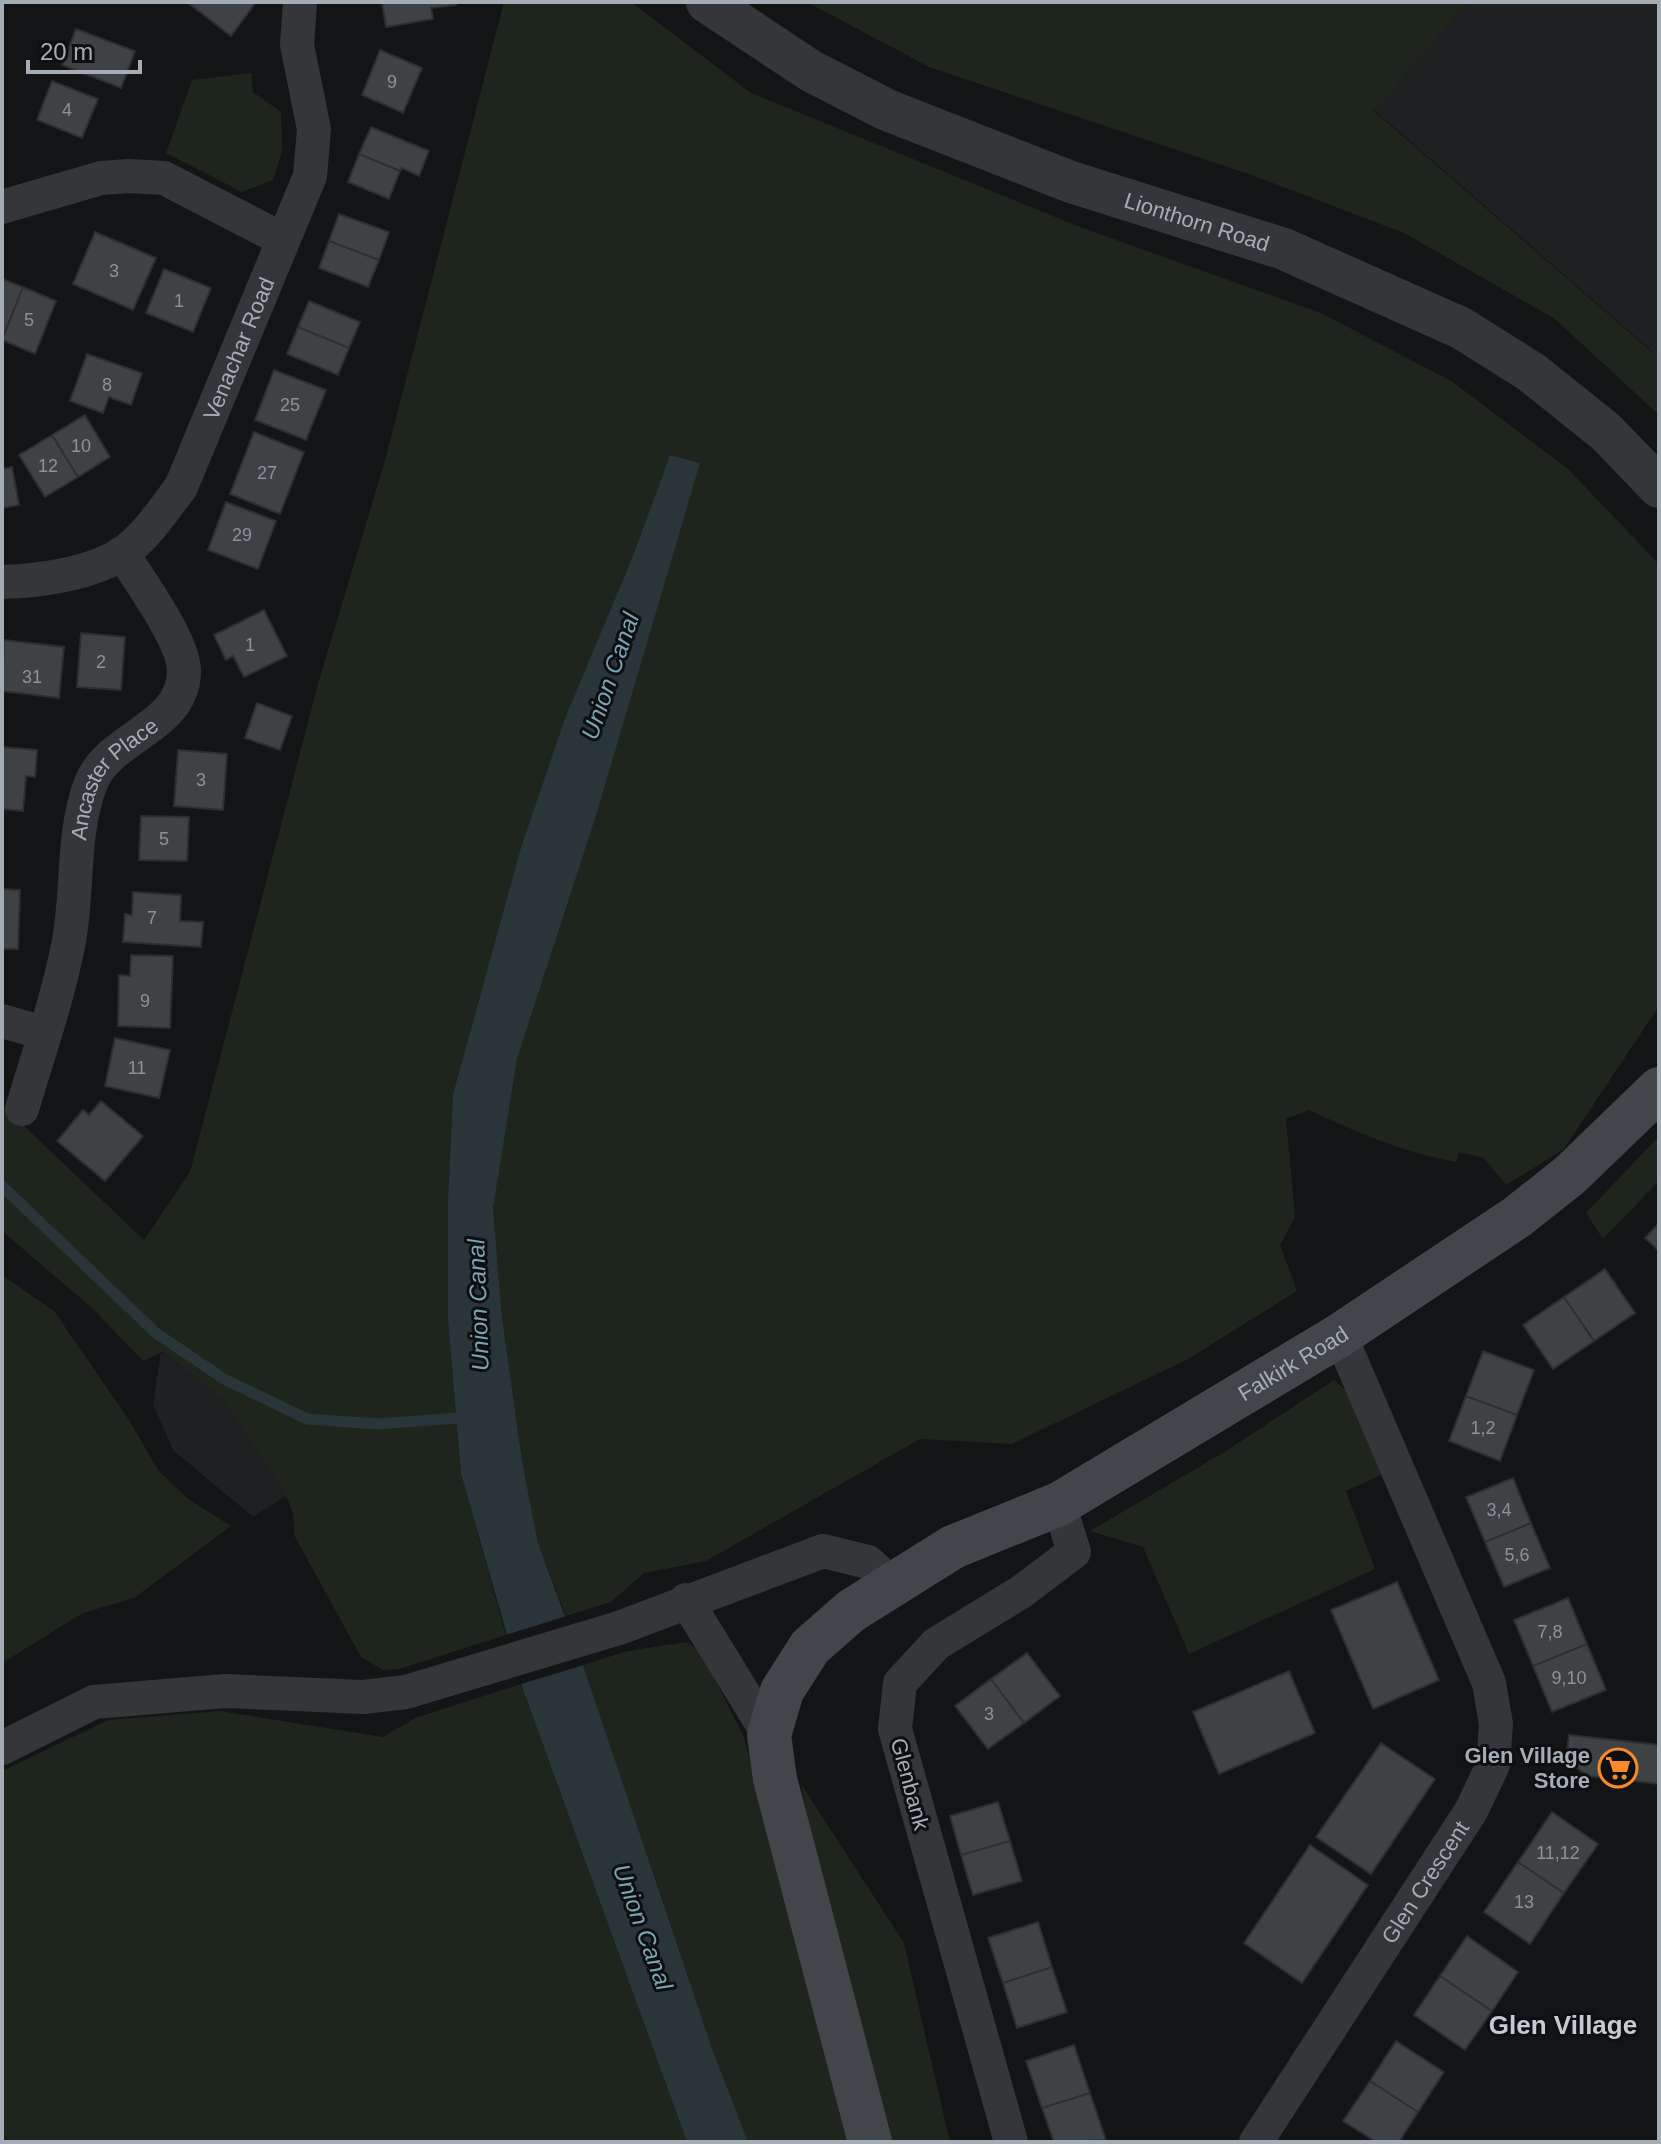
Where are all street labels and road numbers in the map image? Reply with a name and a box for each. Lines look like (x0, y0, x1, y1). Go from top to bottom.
street label: Lionthorn Road (1122, 187, 1273, 256)
street label: Venachar Road (198, 274, 279, 423)
street label: Ancaster Place (66, 713, 163, 842)
street label: Falkirk Road (1234, 1321, 1353, 1406)
street label: Glenbank (886, 1735, 935, 1834)
street label: Glen Crescent (1376, 1816, 1474, 1948)

